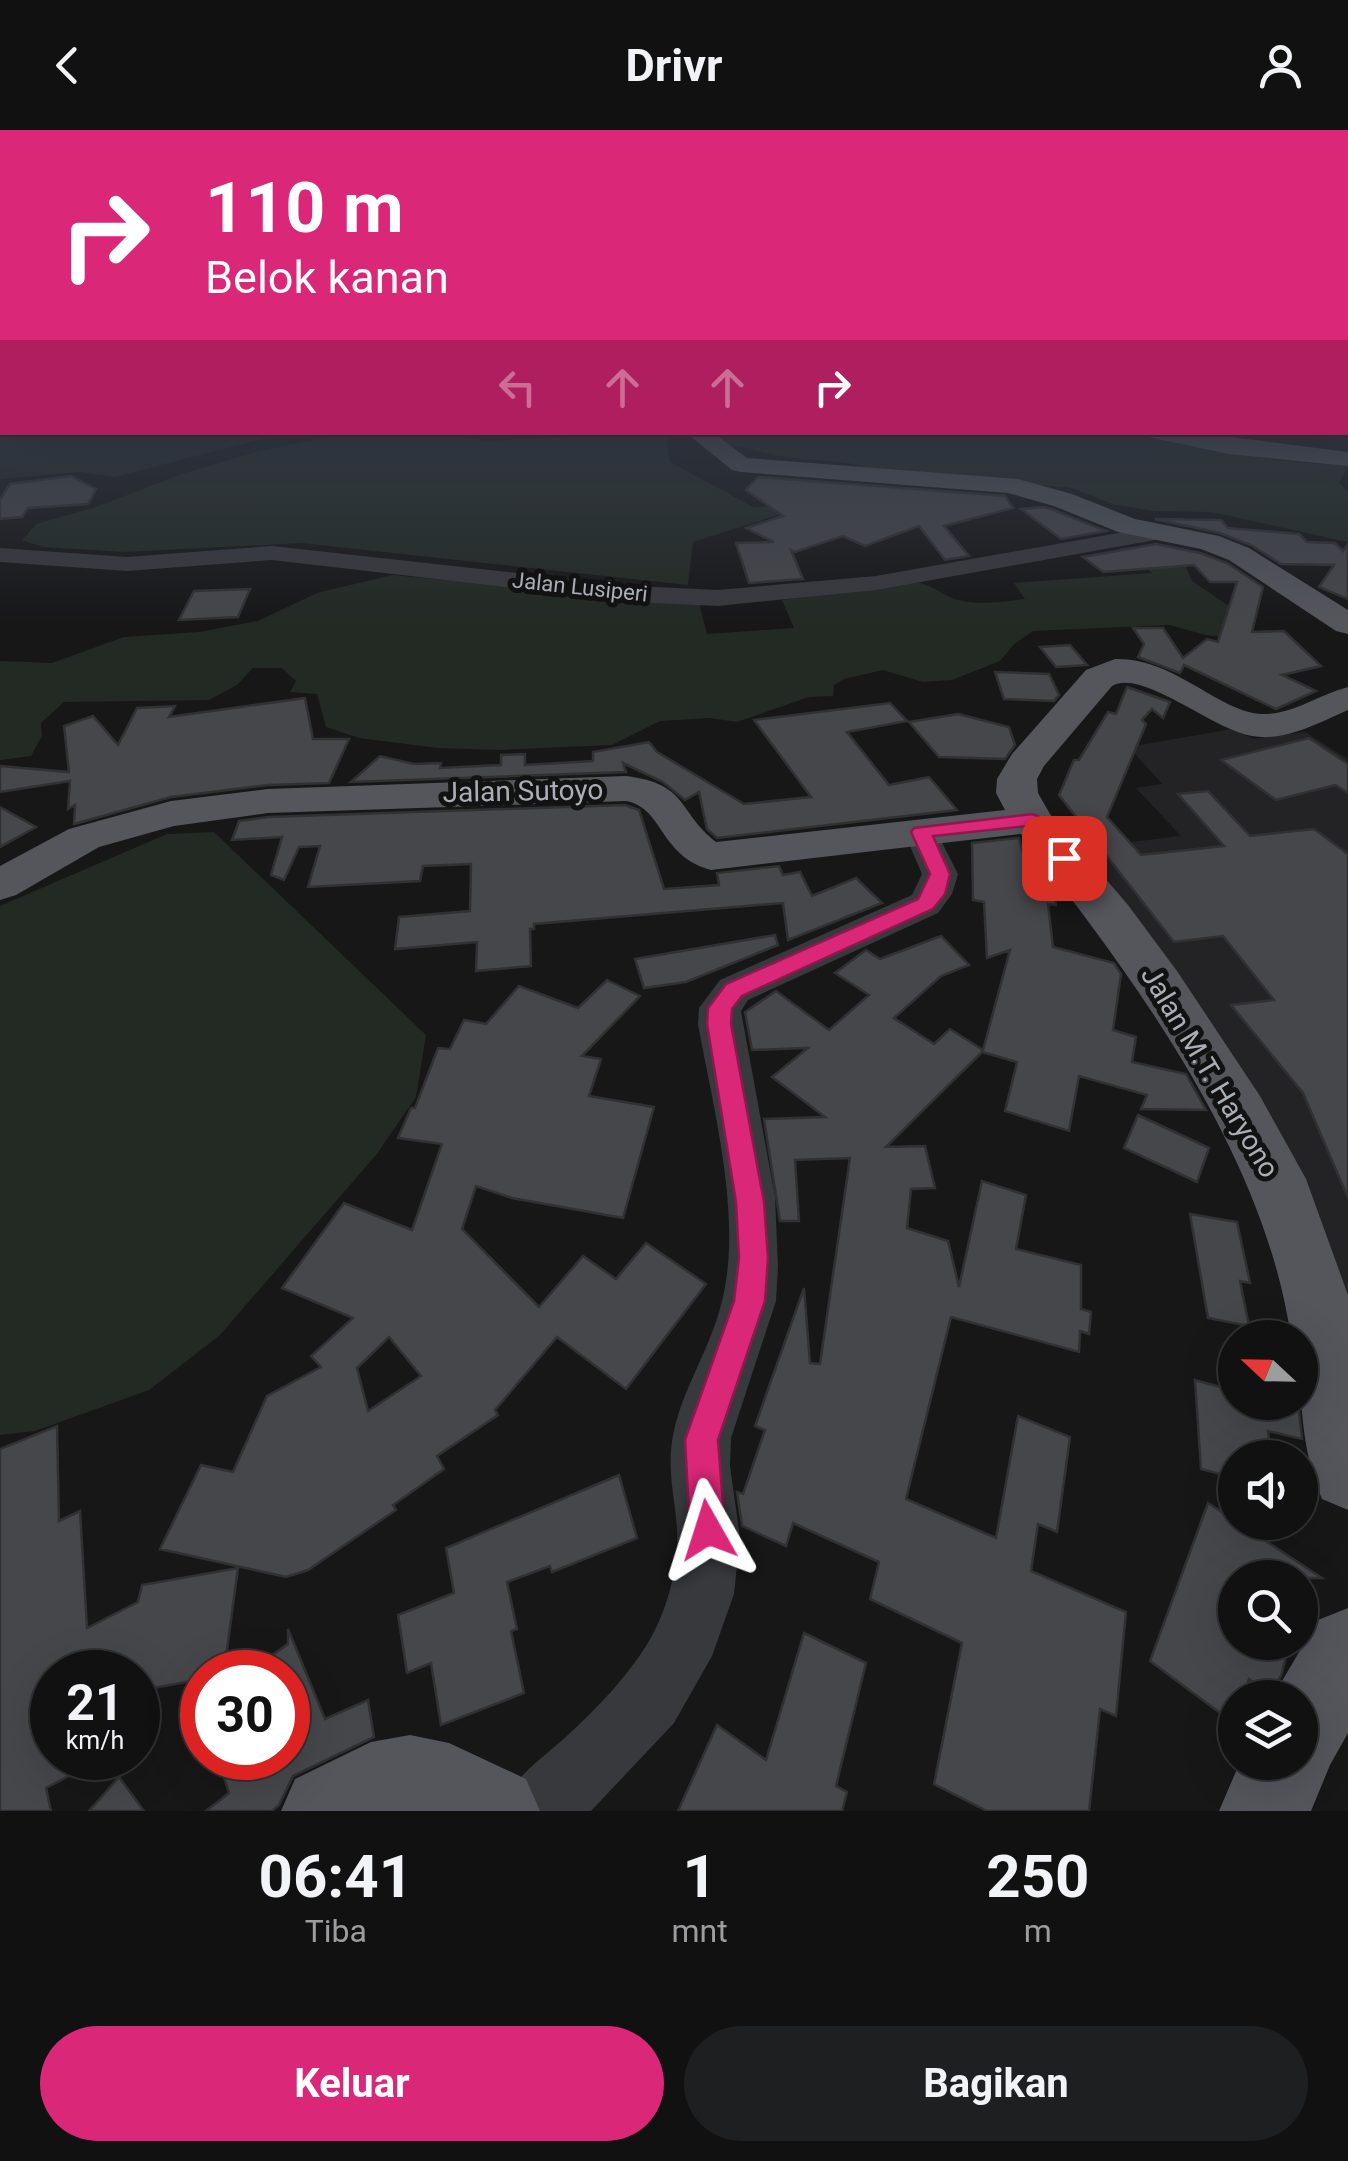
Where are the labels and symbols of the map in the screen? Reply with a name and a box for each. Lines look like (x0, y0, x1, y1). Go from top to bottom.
street label: Jalan Lusiperi (511, 567, 649, 607)
street label: Jalan Sutoyo (442, 773, 604, 809)
pin (1022, 816, 1107, 901)
street label: Jalan M.T. Haryono (1134, 960, 1286, 1184)
north arrow (1218, 1320, 1318, 1420)
position arrow (656, 1478, 760, 1582)
speed limit sign: 30 (180, 1650, 310, 1780)

